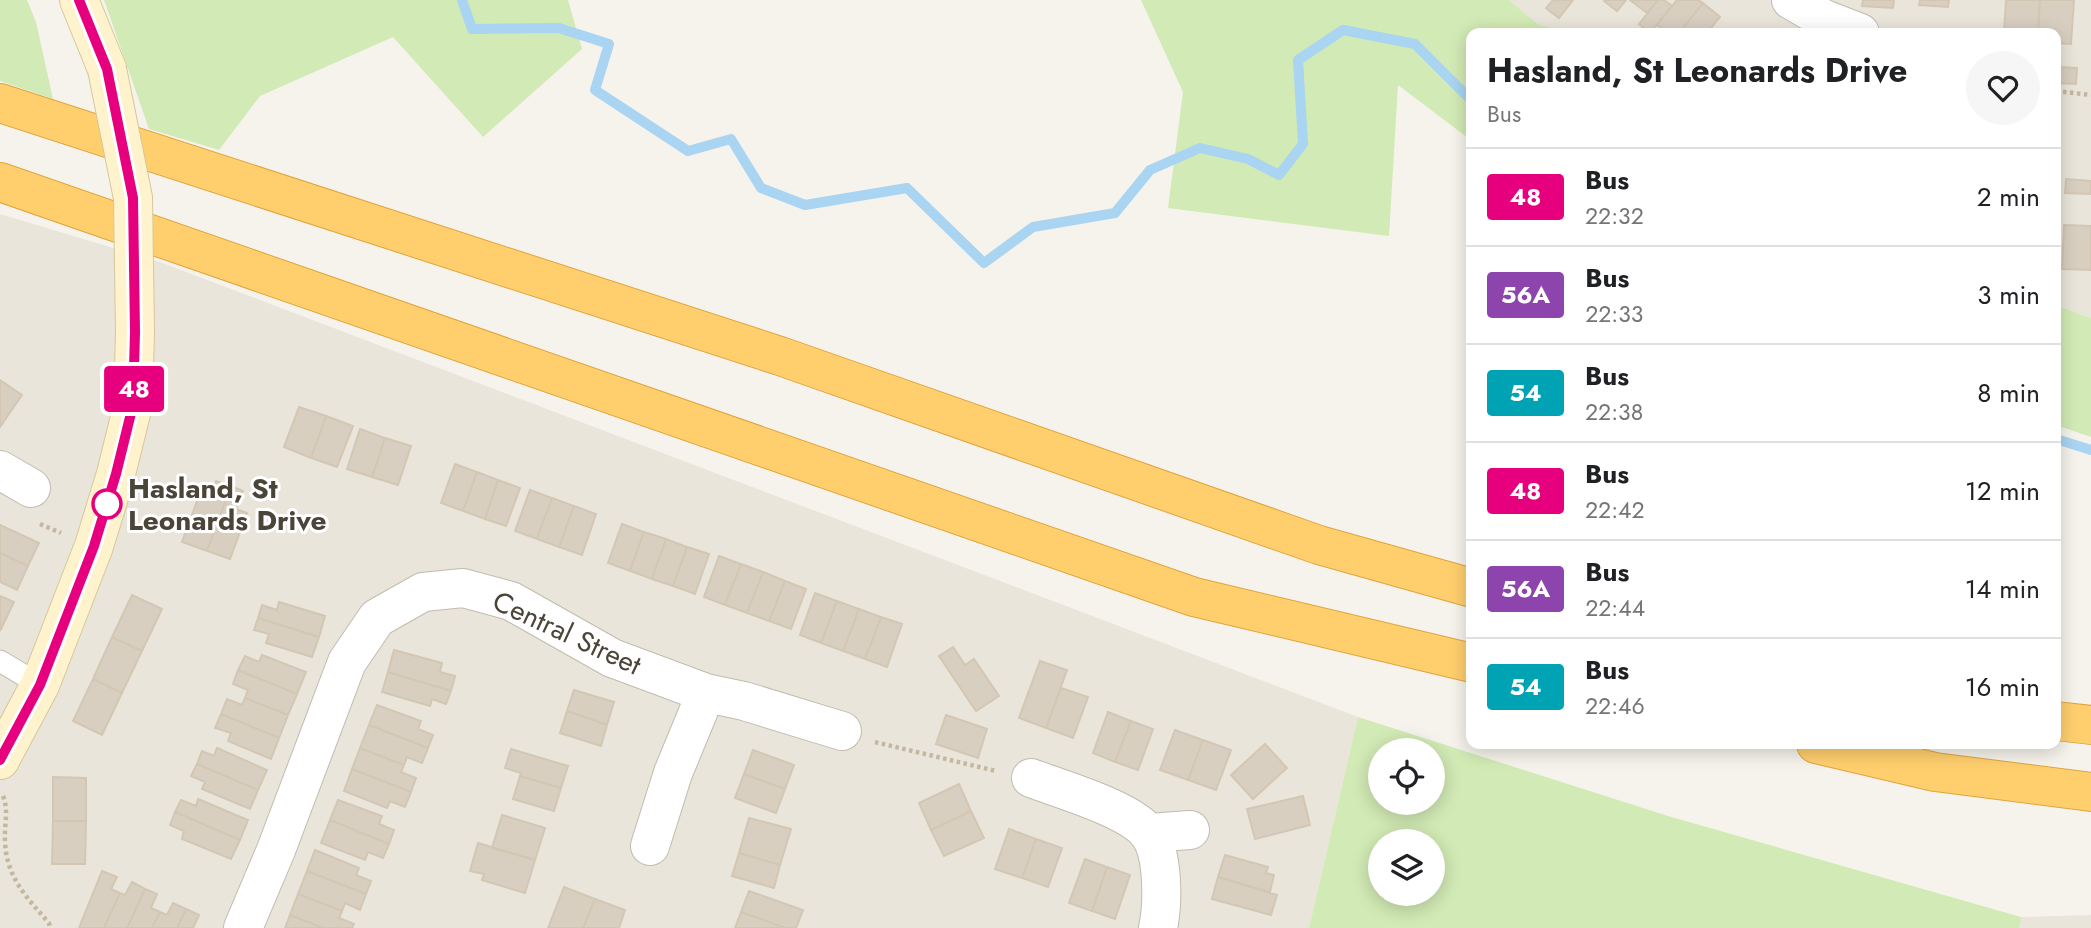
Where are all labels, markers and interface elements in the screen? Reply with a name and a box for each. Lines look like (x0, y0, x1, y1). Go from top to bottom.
text: Hasland, St Leonards Drive (1487, 47, 1908, 94)
button: heart (1966, 51, 2040, 125)
text: Bus (1487, 97, 1521, 131)
text: Bus (1585, 161, 1629, 199)
text: 2 min (1977, 178, 2040, 216)
text: 48 (1510, 179, 1541, 214)
text: 22:32 (1585, 199, 1644, 233)
text: Bus (1585, 259, 1629, 297)
text: 3 min (1977, 276, 2040, 314)
text: 56A (1501, 277, 1550, 312)
text: 22:33 (1585, 297, 1643, 331)
text: Bus (1585, 357, 1629, 395)
line badge: 48 (102, 366, 166, 412)
text: 48 (118, 371, 150, 406)
text: 8 min (1977, 374, 2040, 412)
text: 54 (1509, 375, 1542, 410)
text: 22:38 (1585, 395, 1643, 429)
text: Bus (1585, 455, 1629, 493)
place label: Hasland, St Leonards Drive (128, 468, 327, 541)
text: 12 min (1965, 472, 2040, 510)
text: 48 (1510, 473, 1541, 508)
marker: Hasland, St Leonards Drive (92, 489, 122, 519)
text: 22:42 (1585, 493, 1645, 527)
text: Bus (1585, 553, 1629, 591)
text: 14 min (1965, 570, 2040, 608)
text: 56A (1501, 571, 1550, 606)
street label: Central Street (486, 581, 648, 685)
text: 22:44 (1585, 591, 1645, 625)
text: Bus (1585, 651, 1629, 689)
text: 16 min (1965, 668, 2040, 706)
text: 54 (1509, 669, 1542, 704)
text: 22:46 (1585, 689, 1645, 723)
map controls (1368, 738, 1445, 906)
button: locate (1368, 738, 1445, 815)
button: layers (1368, 829, 1445, 906)

